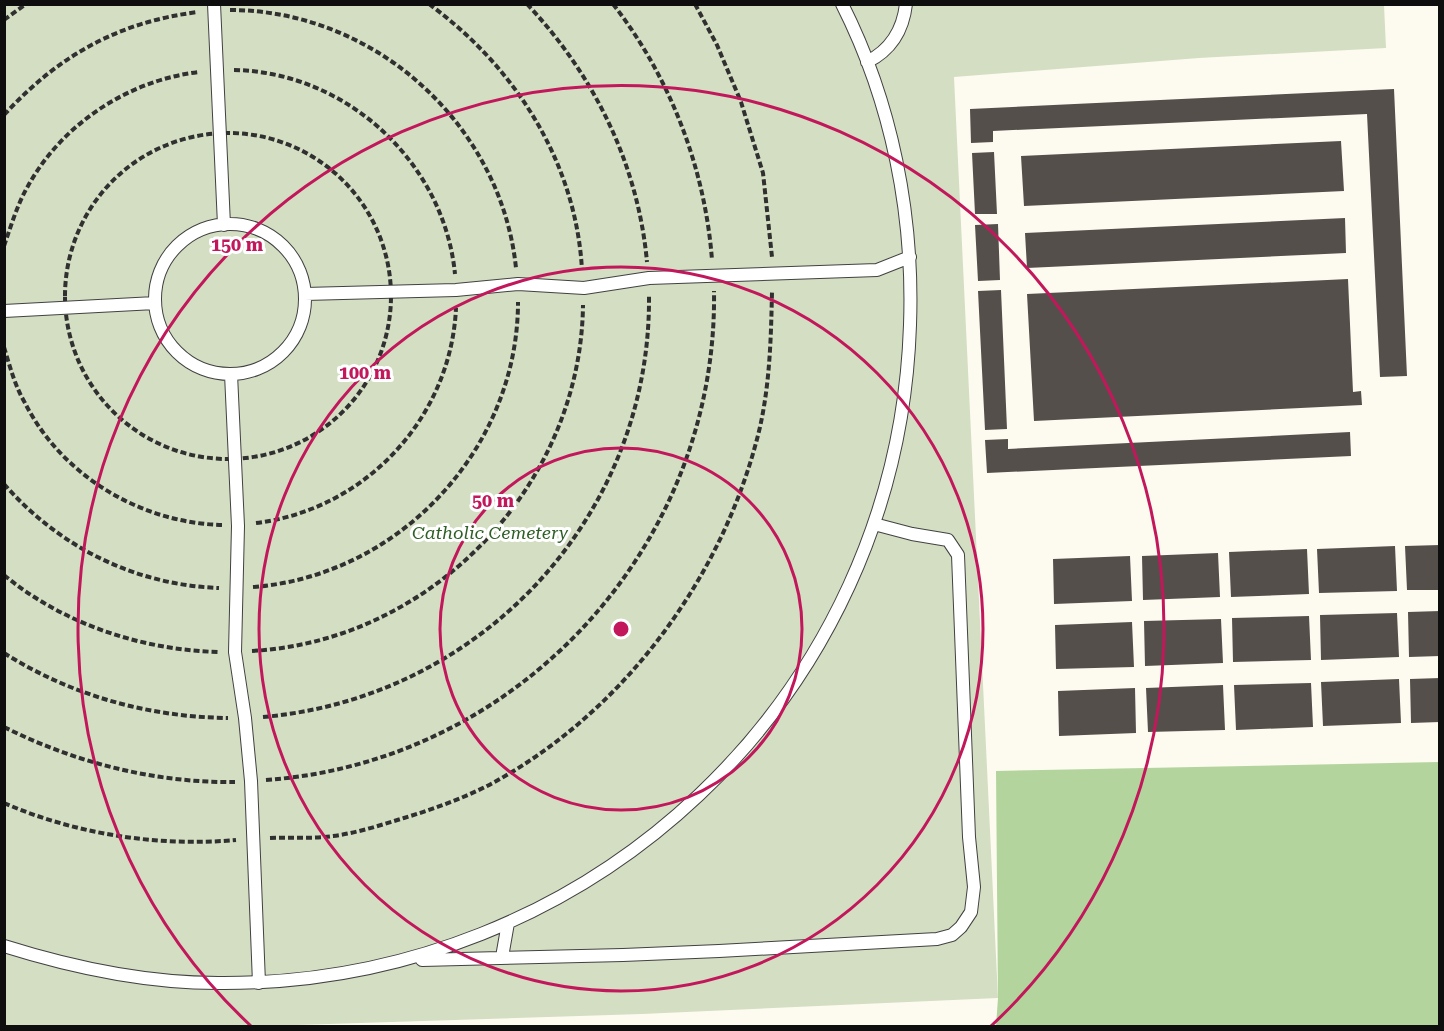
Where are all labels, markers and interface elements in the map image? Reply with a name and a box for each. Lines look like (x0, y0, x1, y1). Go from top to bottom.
text: 150 m (211, 234, 264, 255)
text: 100 m (339, 362, 392, 383)
text: 50 m (472, 490, 515, 511)
park label: Catholic Cemetery (412, 522, 569, 543)
centre of rings (611, 619, 631, 639)

